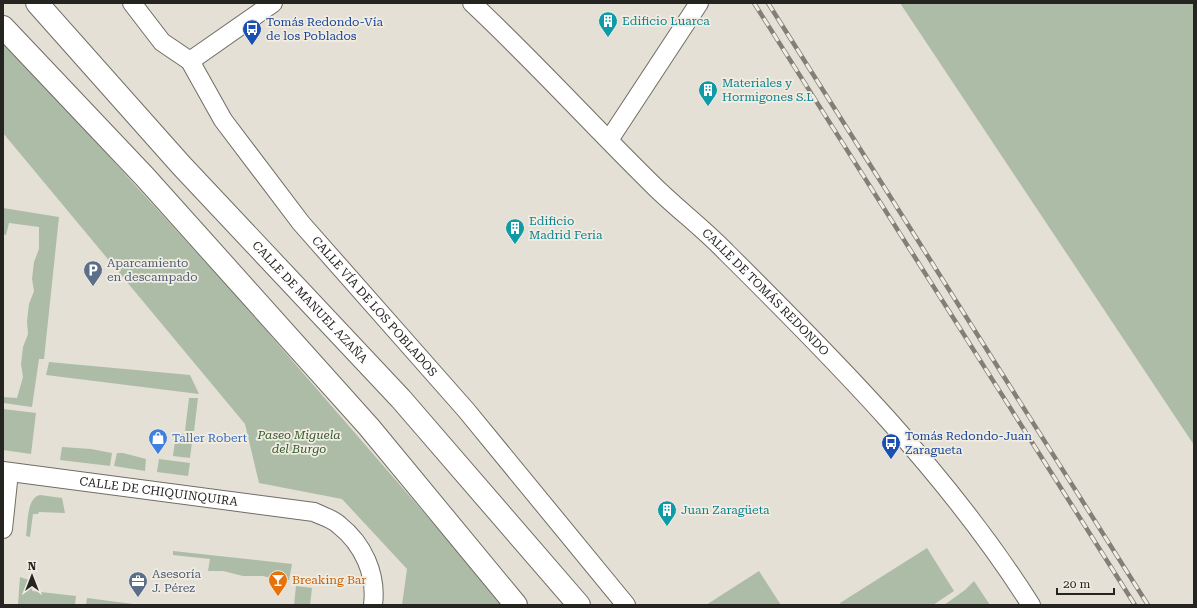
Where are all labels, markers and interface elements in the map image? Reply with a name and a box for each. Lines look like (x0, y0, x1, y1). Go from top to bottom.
building icon: Edificio Luarca (597, 10, 619, 38)
place label: Edificio Luarca (622, 14, 710, 28)
place label: Tomás Redondo-Vía de los Poblados (266, 15, 383, 43)
bus stop icon: Tomás Redondo-Vía de los Poblados (241, 18, 263, 46)
place label: Materiales y Hormigones S.L (722, 76, 814, 104)
building icon: Materiales y Hormigones S.L (697, 79, 719, 107)
place label: Edificio Madrid Feria (529, 214, 603, 242)
building icon: Edificio Madrid Feria (504, 217, 526, 245)
street label: CALLE DE TOMÁS REDONDO (699, 226, 832, 359)
street label: CALLE VÍA DE LOS POBLADOS (309, 233, 440, 379)
street label: CALLE DE MANUEL AZAÑA (249, 238, 371, 366)
place label: Aparcamiento en descampado (107, 256, 198, 284)
parking icon: Aparcamiento en descampado (82, 259, 104, 287)
shop icon: Taller Robert (147, 427, 169, 455)
park label: Paseo Miguela del Burgo (257, 428, 340, 456)
place label: Tomás Redondo-Juan Zaragueta (905, 429, 1032, 457)
place label: Taller Robert (172, 431, 248, 445)
bus stop icon: Tomás Redondo-Juan Zaragueta (880, 432, 902, 460)
street label: CALLE DE CHIQUINQUIRA (79, 474, 239, 509)
building icon: Juan Zaragüeta (656, 499, 678, 527)
place label: Juan Zaragüeta (681, 503, 770, 517)
north arrow (12, 556, 52, 596)
text: N (28, 560, 37, 573)
place label: Asesoría J. Pérez (152, 567, 202, 595)
bar icon: Breaking Bar (267, 569, 289, 597)
office icon: Asesoría J. Pérez (127, 570, 149, 598)
scale bar (1057, 570, 1114, 596)
place label: Breaking Bar (292, 573, 366, 587)
text: 20 m (1063, 577, 1090, 591)

